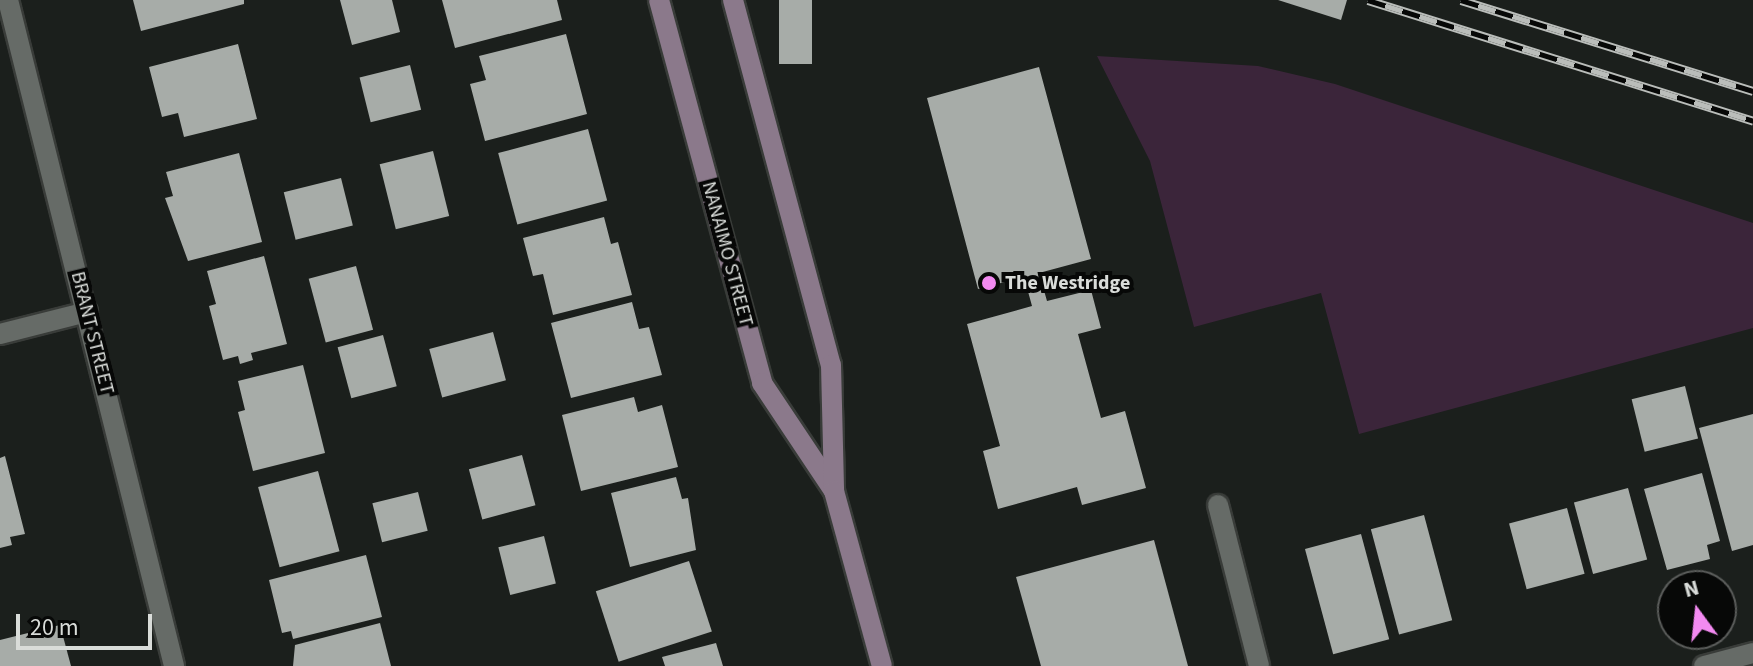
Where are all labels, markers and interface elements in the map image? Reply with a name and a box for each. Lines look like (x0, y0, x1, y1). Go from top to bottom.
street label: NANAIMO STREET (696, 179, 758, 329)
street label: BRANT STREET (65, 269, 119, 397)
place label: The Westridge (1005, 271, 1130, 295)
marker: The Westridge (980, 274, 998, 292)
north arrow (1657, 570, 1737, 650)
text: N (1680, 571, 1703, 606)
scale bar (20, 598, 156, 648)
text: 20 m (30, 610, 79, 645)

